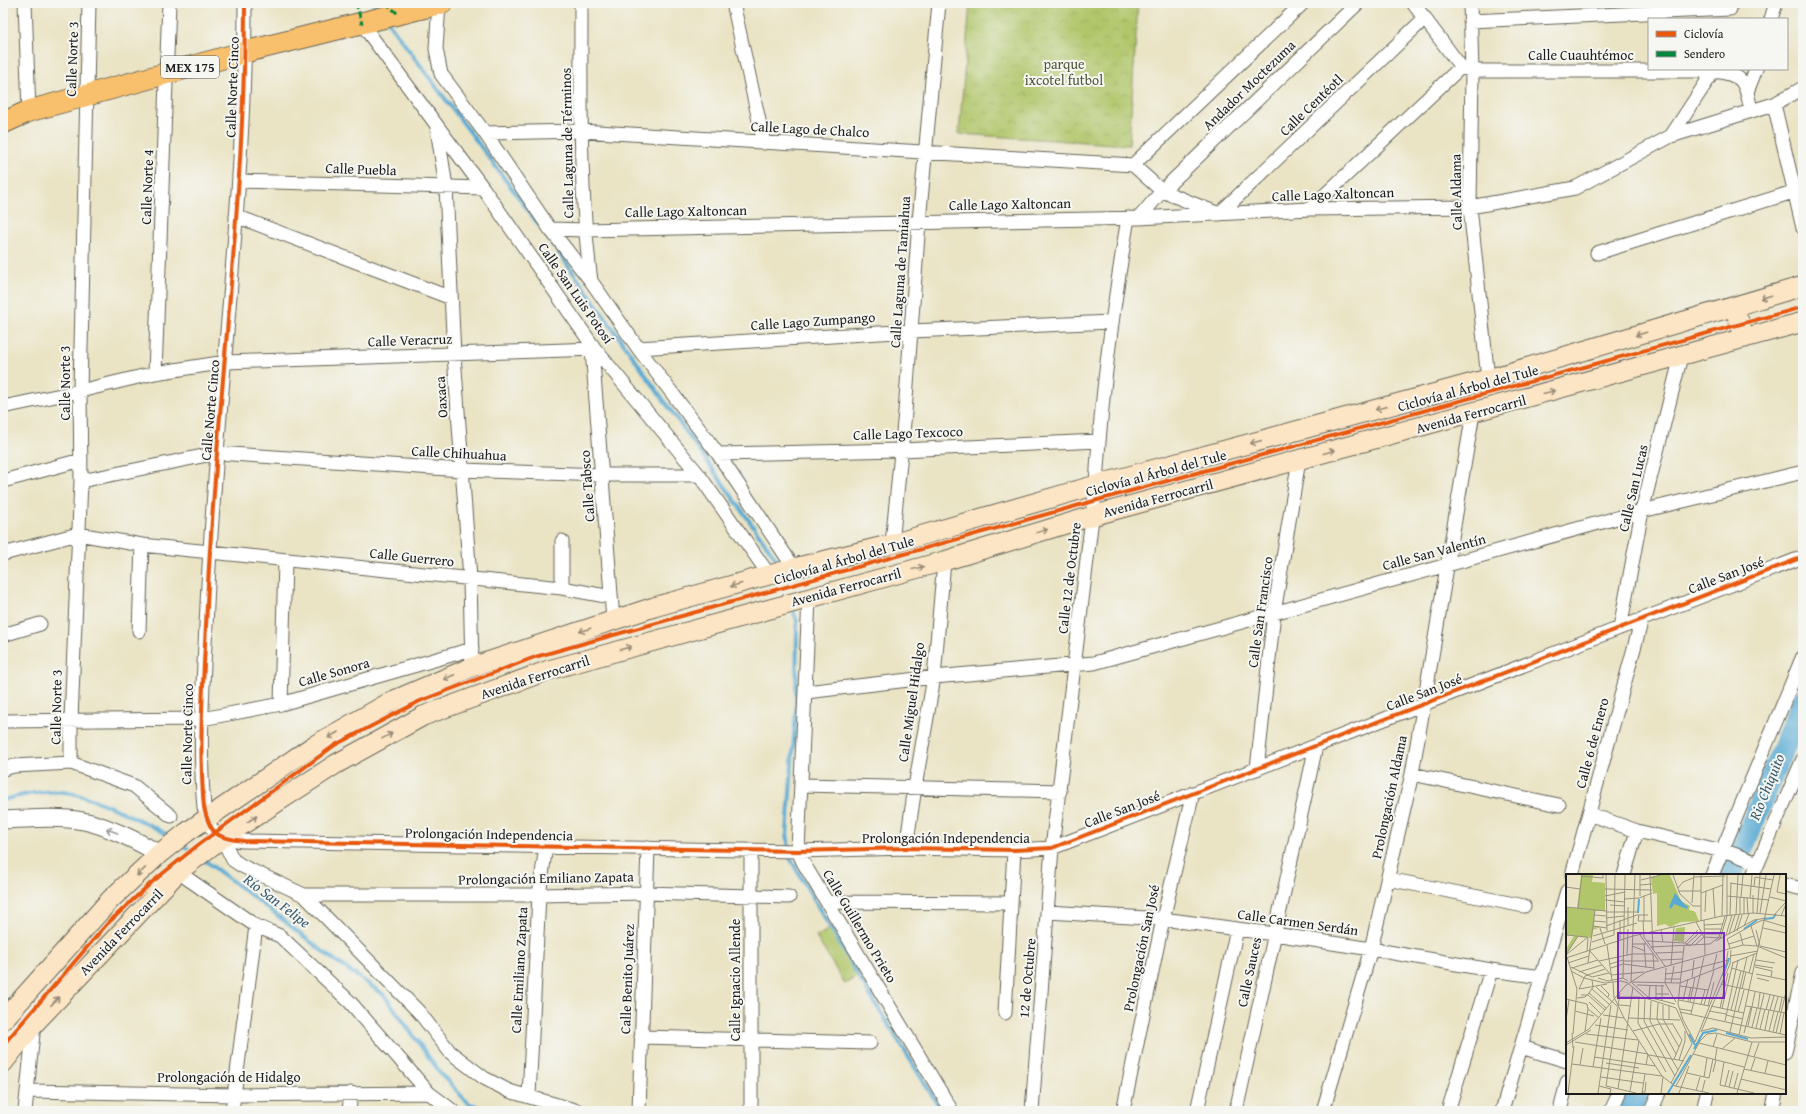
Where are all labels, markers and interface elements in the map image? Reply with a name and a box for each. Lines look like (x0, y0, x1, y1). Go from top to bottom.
legend (1648, 18, 1788, 70)
street label: Calle Norte 3 (61, 21, 83, 97)
text: Ciclovía (1684, 25, 1724, 42)
street label: Andador Moctezuma (1198, 35, 1300, 135)
street label: Calle Norte Cinco (220, 36, 244, 138)
street label: Calle Cuauhtémoc (1528, 45, 1634, 65)
text: Sendero (1684, 45, 1725, 62)
park label: parque ixcotel futbol (1025, 54, 1103, 90)
road number: MEX 175 (161, 56, 219, 78)
street label: Calle Laguna de Términos (556, 68, 578, 218)
street label: Calle Centéotl (1275, 70, 1347, 140)
street label: Calle Lago de Chalco (750, 116, 870, 142)
street label: Calle Norte 4 (136, 149, 158, 225)
street label: Calle Aldama (1445, 153, 1467, 230)
street label: Calle Puebla (325, 158, 397, 180)
street label: Calle Lago Xaltoncan (1272, 182, 1395, 206)
street label: Calle Lago Xaltoncan (949, 193, 1071, 215)
street label: Calle Laguna de Tamiahua (885, 195, 915, 349)
street label: Calle Lago Xaltoncan (625, 200, 747, 222)
street label: Calle San Luis Potosí (534, 238, 619, 348)
one-way arrow (1759, 294, 1772, 301)
street label: Calle Lago Zumpango (750, 307, 876, 335)
street label: Calle Veracruz (367, 329, 453, 351)
one-way arrow (1635, 331, 1648, 338)
street label: Calle Norte 3 (55, 345, 75, 421)
street label: Calle Norte Cinco (196, 359, 224, 461)
street label: Ciclovía al Árbol del Tule (1395, 359, 1541, 416)
street label: Oaxaca (430, 375, 452, 418)
one-way arrow (1543, 388, 1556, 395)
street label: Avenida Ferrocarril (1414, 390, 1528, 438)
one-way arrow (1375, 405, 1388, 412)
street label: Calle Lago Texcoco (853, 421, 963, 445)
one-way arrow (1250, 439, 1263, 446)
street label: Calle Chihuahua (411, 441, 507, 465)
street label: Calle San Lucas (1613, 442, 1653, 534)
street label: Ciclovía al Árbol del Tule (1083, 444, 1229, 501)
one-way arrow (1323, 448, 1336, 455)
street label: Calle Tabsco (575, 449, 599, 523)
street label: Avenida Ferrocarril (1101, 474, 1215, 522)
street label: Calle 12 de Octubre (1052, 521, 1086, 635)
one-way arrow (1035, 527, 1048, 534)
street label: Calle San Valentín (1380, 529, 1488, 575)
street label: Ciclovía al Árbol del Tule (771, 530, 917, 590)
street label: Calle Guerrero (369, 543, 455, 571)
street label: Calle San José (1685, 551, 1767, 599)
street label: Calle San Francisco (1242, 555, 1278, 669)
street label: Avenida Ferrocarril (789, 563, 903, 611)
one-way arrow (911, 564, 924, 571)
one-way arrow (730, 582, 743, 589)
one-way arrow (579, 627, 592, 634)
street label: Calle Miguel Hidalgo (893, 641, 929, 763)
one-way arrow (620, 644, 633, 652)
street label: Avenida Ferrocarril (478, 650, 592, 704)
street label: Calle Sonora (296, 652, 372, 692)
street label: Calle San José (1383, 668, 1465, 716)
street label: Calle Norte 3 (45, 669, 67, 745)
one-way arrow (443, 674, 455, 681)
street label: Calle Norte Cinco (176, 683, 198, 785)
street label: Calle 6 de Enero (1570, 696, 1614, 790)
one-way arrow (327, 731, 339, 739)
one-way arrow (381, 732, 393, 740)
street label: Prolongación Aldama (1366, 733, 1412, 860)
water label: Rio Chiquito (1743, 750, 1790, 824)
street label: Calle San José (1081, 785, 1163, 833)
one-way arrow (246, 815, 257, 823)
street label: Prolongación Independencia (405, 823, 573, 845)
one-way arrow (105, 827, 118, 834)
street label: Prolongación Independencia (862, 828, 1030, 848)
street label: Calle Guillermo Prieto (818, 865, 902, 987)
street label: Prolongación Emiliano Zapata (458, 866, 634, 890)
one-way arrow (136, 867, 146, 876)
water label: Río San Felipe (239, 868, 315, 933)
inset map (1566, 874, 1786, 1094)
street label: Prolongación San José (1118, 882, 1164, 1013)
street label: Avenida Ferrocarril (74, 884, 168, 980)
street label: Calle Carmen Serdán (1236, 904, 1360, 940)
street label: Calle Emiliano Zapata (506, 906, 532, 1034)
street label: Calle Ignacio Allende (725, 918, 745, 1041)
street label: Calle Benito Juárez (615, 924, 639, 1034)
street label: Calle Sauces (1232, 935, 1266, 1009)
street label: 12 de Octubre (1014, 937, 1040, 1019)
one-way arrow (50, 996, 60, 1006)
street label: Prolongación de Hidalgo (157, 1067, 301, 1087)

